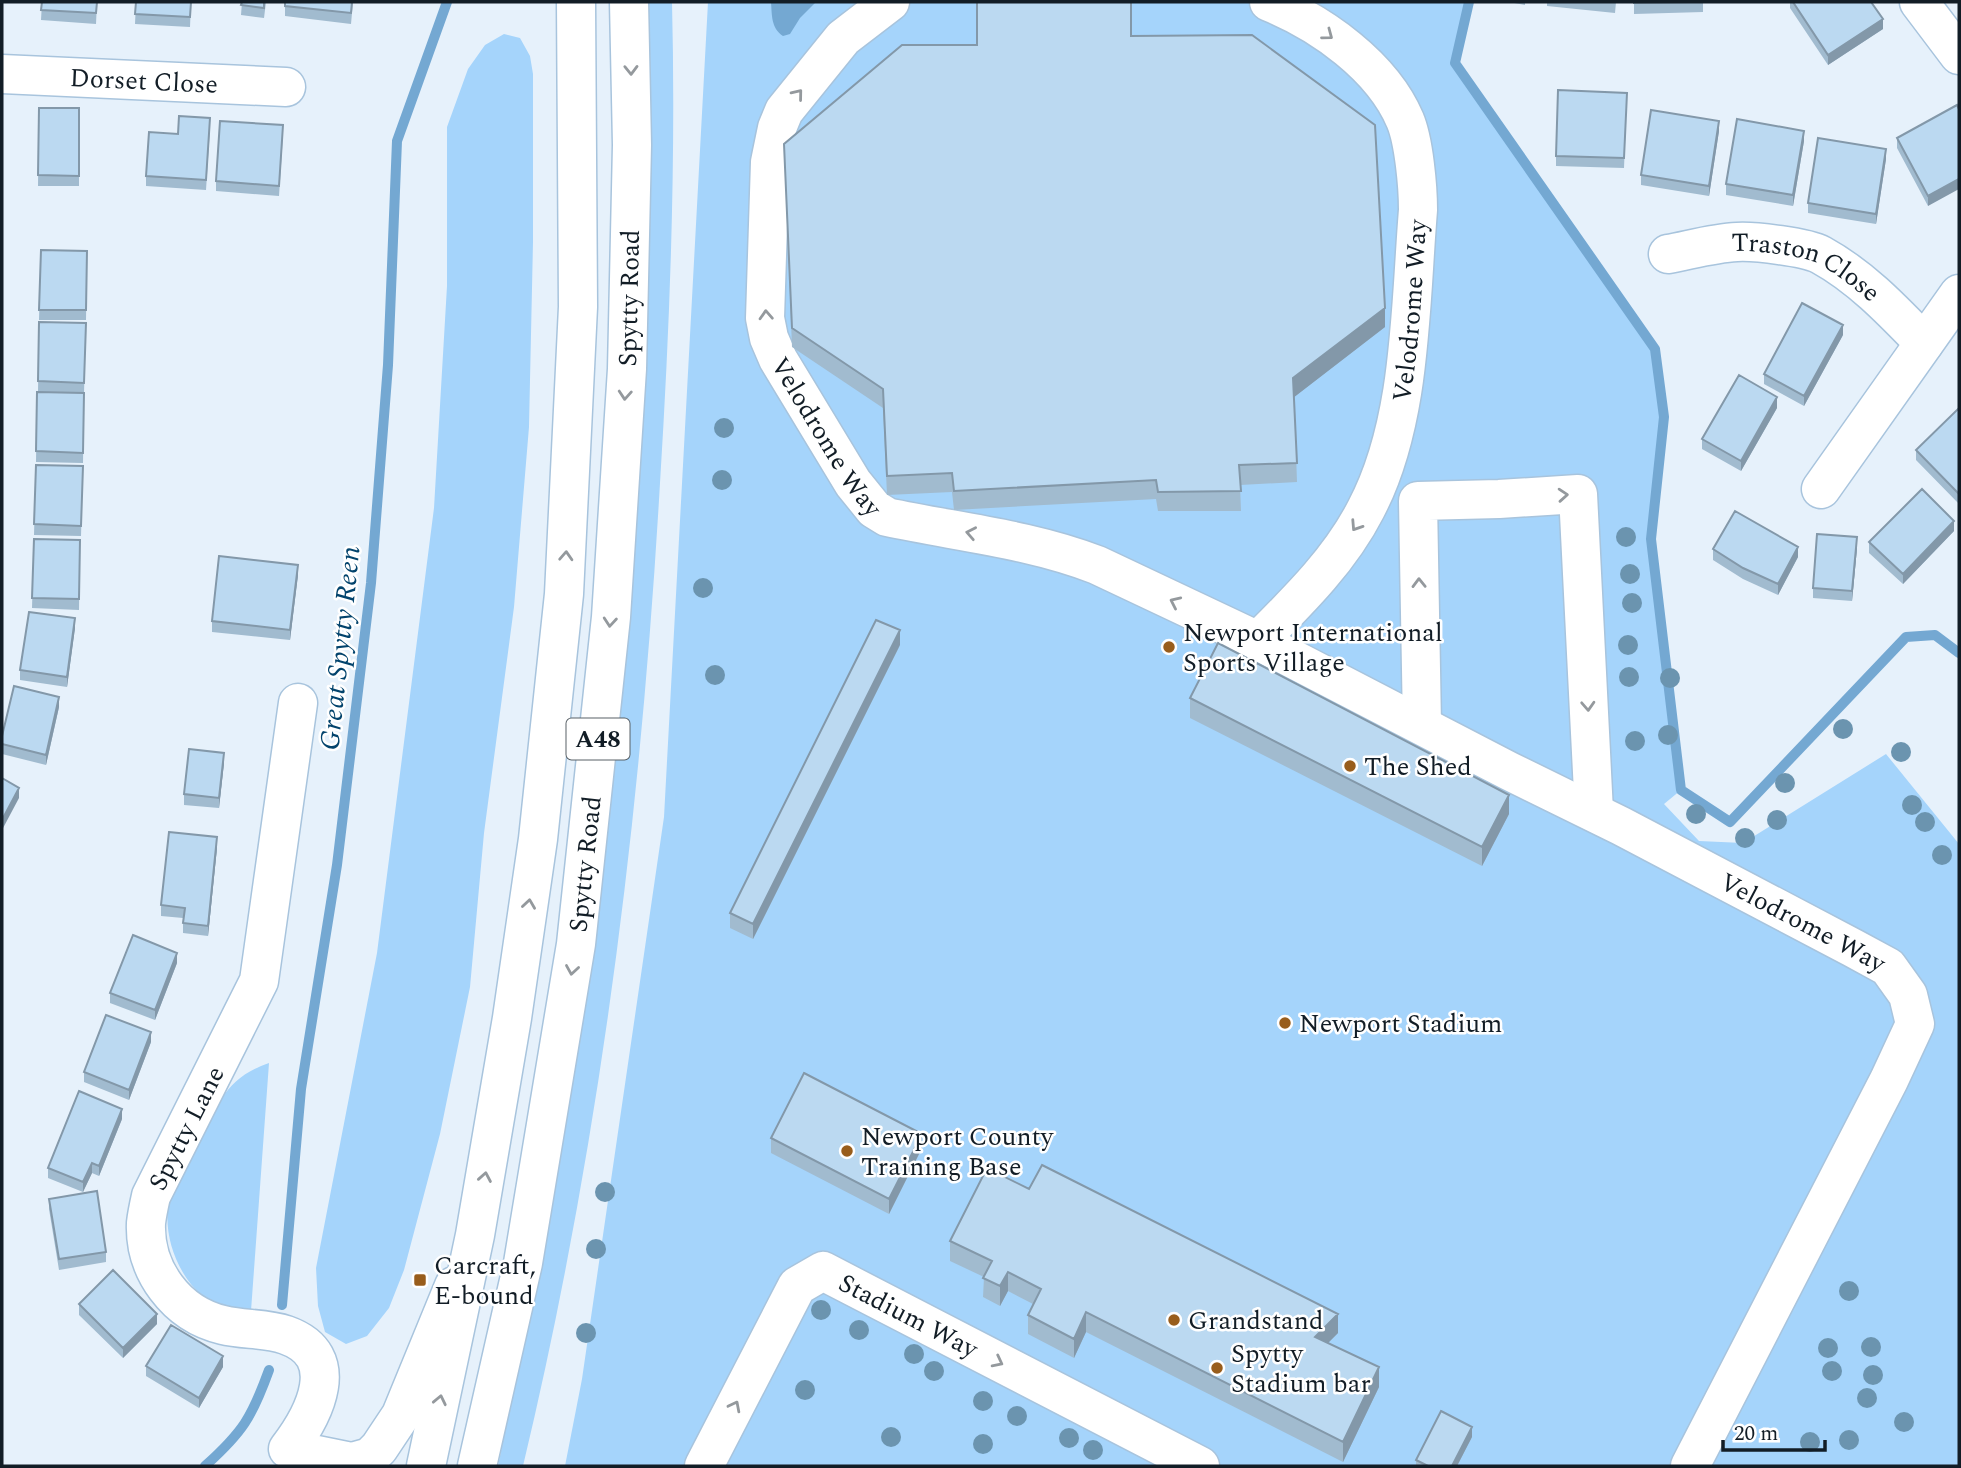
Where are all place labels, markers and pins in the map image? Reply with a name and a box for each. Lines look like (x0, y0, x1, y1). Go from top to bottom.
place label: Newport International Sports Village (1183, 613, 1443, 683)
marker: Newport International Sports Village (1161, 639, 1177, 655)
place label: The Shed (1364, 747, 1472, 787)
marker: The Shed (1342, 758, 1358, 774)
place label: Newport Stadium (1299, 1004, 1502, 1044)
marker: Newport Stadium (1277, 1015, 1293, 1031)
place label: Newport County Training Base (861, 1117, 1055, 1187)
marker: Newport County Training Base (839, 1143, 855, 1159)
place label: Carcraft, E-bound (434, 1246, 536, 1316)
marker: Carcraft, E-bound (412, 1272, 428, 1288)
place label: Grandstand (1188, 1301, 1324, 1341)
marker: Grandstand (1166, 1312, 1182, 1328)
place label: Spytty Stadium bar (1231, 1334, 1371, 1404)
marker: Spytty Stadium bar (1209, 1360, 1225, 1376)

